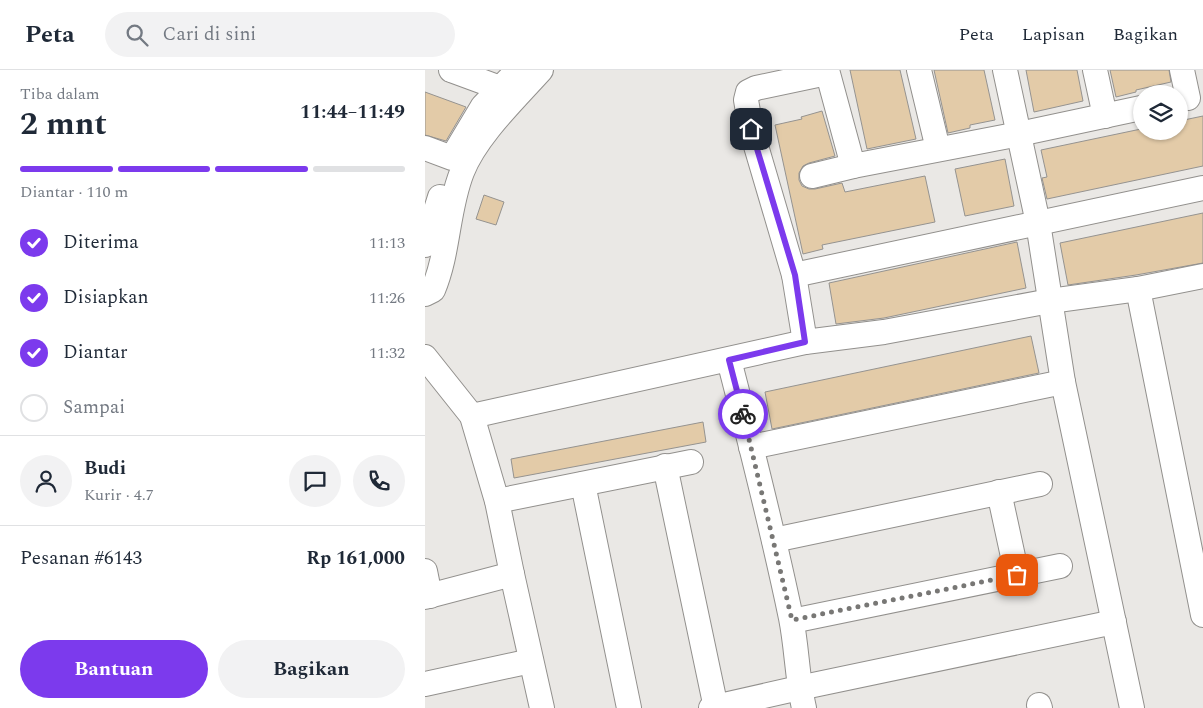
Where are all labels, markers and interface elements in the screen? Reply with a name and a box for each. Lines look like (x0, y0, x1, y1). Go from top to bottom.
search box (105, 12, 455, 57)
text: Peta (25, 17, 75, 53)
text: Cari di sini (163, 20, 256, 49)
icon: search (123, 21, 151, 49)
text: Peta (959, 21, 994, 48)
text: Lapisan (1022, 21, 1085, 48)
text: Bagikan (1113, 21, 1178, 48)
text: Tiba dalam (20, 82, 100, 106)
map controls (1133, 85, 1188, 140)
button: layers (1133, 85, 1188, 140)
text: 11:44–11:49 (300, 98, 405, 127)
text: 2 mnt (20, 100, 107, 149)
pin (730, 108, 772, 150)
icon: home (737, 115, 765, 143)
text: Diantar · 110 m (20, 180, 128, 204)
text: Diterima (63, 228, 139, 257)
icon: check (20, 229, 48, 257)
text: 11:13 (369, 231, 405, 255)
text: Disiapkan (63, 283, 149, 312)
icon: check (20, 284, 48, 312)
text: 11:26 (369, 286, 405, 310)
text: Diantar (63, 338, 128, 367)
icon: check (20, 339, 48, 367)
text: 11:32 (369, 341, 405, 365)
courier (718, 389, 768, 439)
text: Sampai (63, 393, 125, 422)
icon: bike (729, 400, 757, 428)
text: Budi (84, 454, 126, 483)
button: person (20, 455, 72, 507)
button: chat (289, 455, 341, 507)
button: phone (353, 455, 405, 507)
text: Kurir · 4.7 (84, 483, 154, 507)
text: Pesanan #6143 (20, 544, 142, 573)
text: Rp 161,000 (306, 544, 405, 573)
pin (996, 554, 1038, 596)
icon: bag (1003, 561, 1031, 589)
button: Bantuan (20, 640, 208, 698)
button: Bagikan (218, 640, 405, 698)

